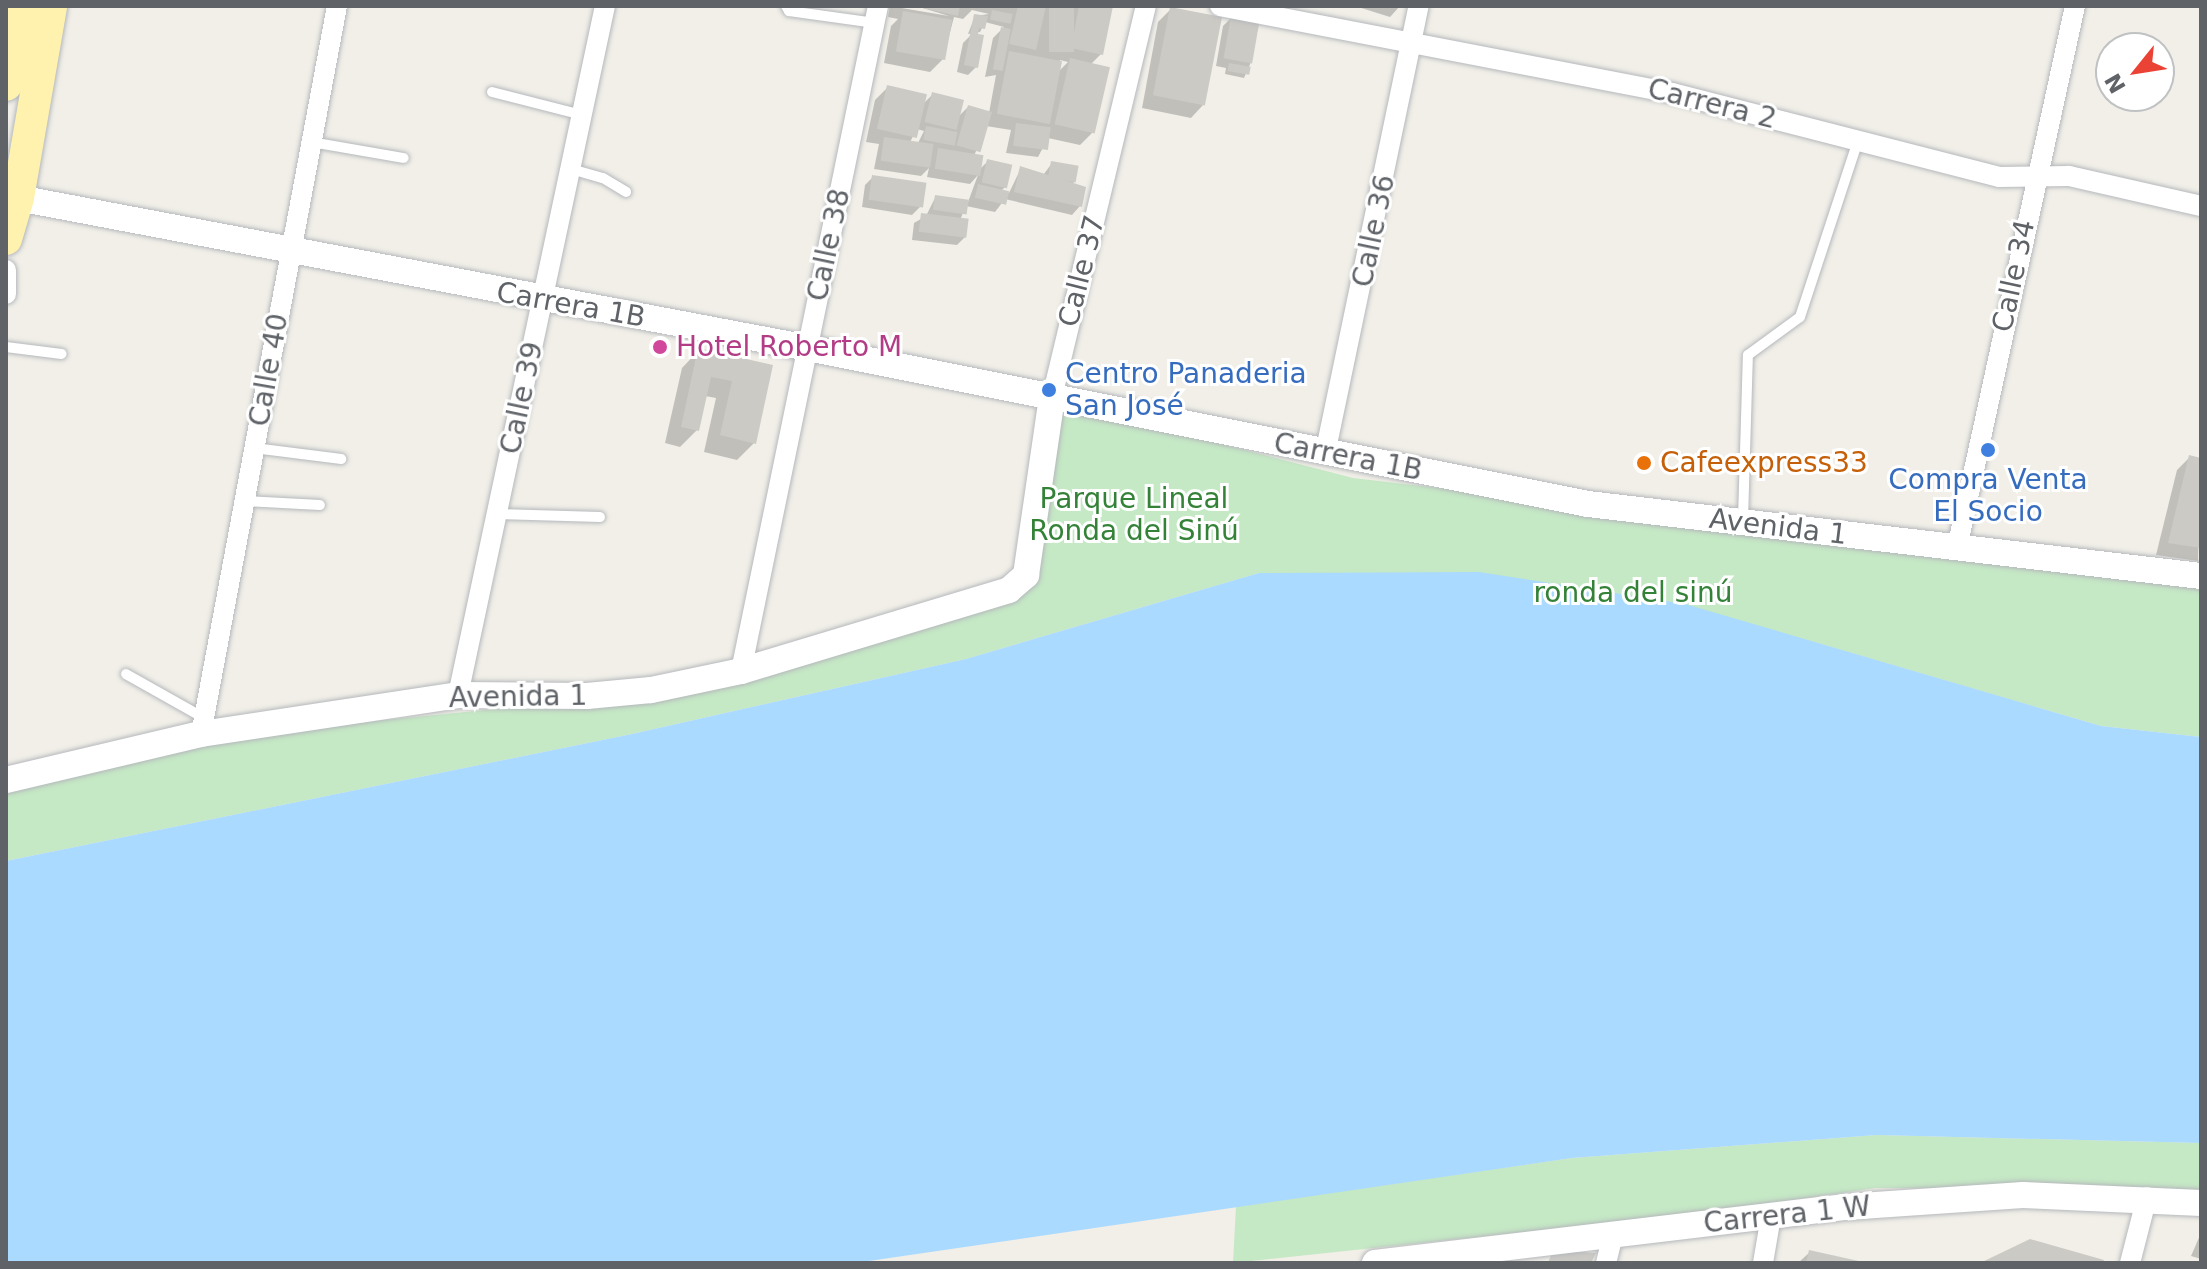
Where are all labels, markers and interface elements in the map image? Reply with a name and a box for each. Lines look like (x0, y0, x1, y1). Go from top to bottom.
north arrow (2095, 32, 2175, 112)
text: N (2100, 69, 2131, 97)
street label: Carrera 2 (1644, 72, 1780, 136)
street label: Calle 36 (1346, 172, 1402, 290)
street label: Calle 38 (801, 186, 857, 304)
street label: Calle 37 (1052, 212, 1112, 330)
street label: Calle 34 (1986, 217, 2042, 335)
street label: Carrera 1B (494, 275, 648, 335)
street label: Calle 40 (243, 311, 295, 429)
place label: Hotel Roberto M (676, 330, 902, 364)
marker: Hotel Roberto M (651, 338, 669, 356)
street label: Calle 39 (494, 339, 550, 457)
place label: Centro Panaderia San José (1065, 357, 1307, 423)
marker: Centro Panaderia San José (1040, 381, 1058, 399)
street label: Carrera 1B (1271, 426, 1425, 488)
marker: Compra Venta El Socio (1979, 441, 1997, 459)
place label: Cafeexpress33 (1660, 446, 1868, 480)
marker: Cafeexpress33 (1635, 454, 1653, 472)
place label: Compra Venta El Socio (1888, 463, 2088, 529)
park label: Parque Lineal Ronda del Sinú (1029, 482, 1239, 548)
street label: Avenida 1 (1707, 502, 1849, 552)
park label: ronda del sinú (1533, 576, 1733, 610)
street label: Avenida 1 (448, 679, 588, 715)
street label: Carrera 1 W (1702, 1190, 1872, 1240)

